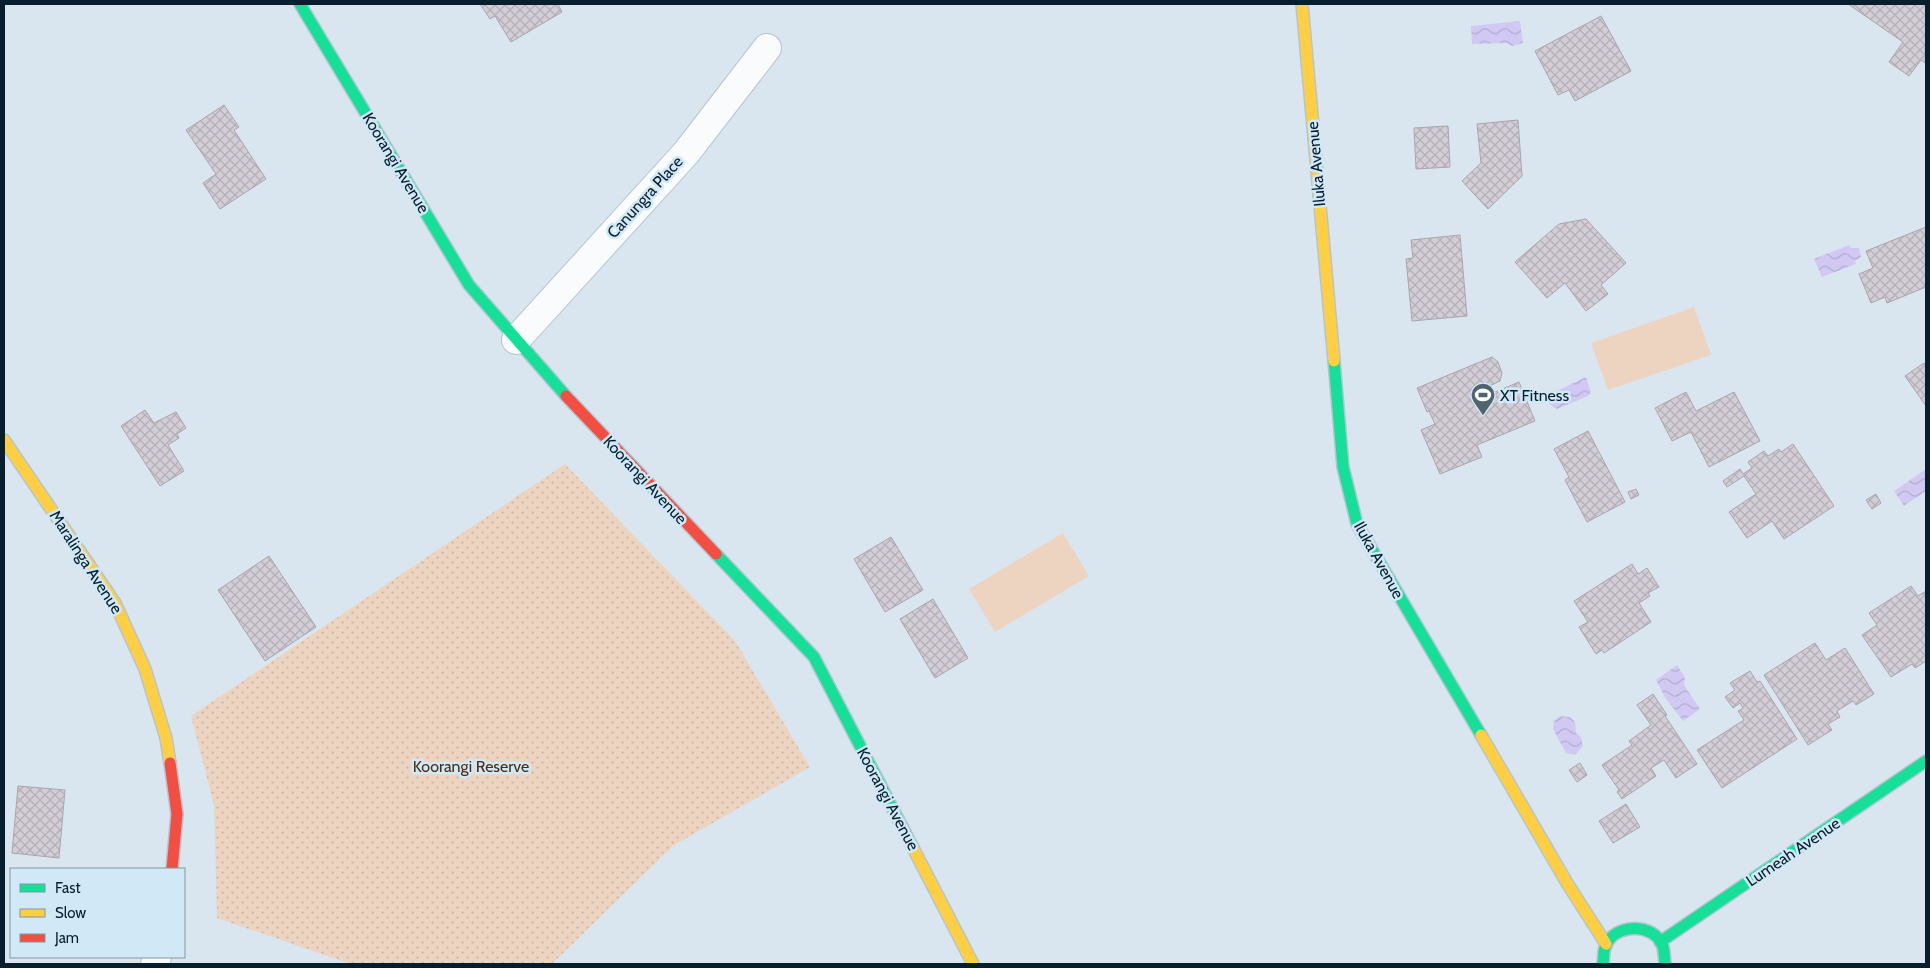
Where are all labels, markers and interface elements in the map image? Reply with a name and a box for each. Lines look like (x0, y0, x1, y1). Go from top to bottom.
street label: Koorangi Avenue (359, 109, 433, 217)
street label: Iluka Avenue (1303, 121, 1329, 207)
street label: Canungra Place (603, 152, 687, 242)
sports icon: XT Fitness (1470, 382, 1496, 416)
place label: XT Fitness (1500, 386, 1569, 405)
street label: Koorangi Avenue (599, 432, 691, 528)
street label: Maralinga Avenue (46, 507, 126, 617)
street label: Iluka Avenue (1350, 518, 1408, 602)
street label: Koorangi Avenue (853, 744, 923, 854)
park label: Koorangi Reserve (413, 757, 529, 776)
street label: Lumeah Avenue (1742, 814, 1844, 890)
legend (10, 868, 185, 958)
text: Fast (55, 879, 80, 897)
text: Slow (55, 904, 86, 922)
text: Jam (54, 929, 79, 947)

